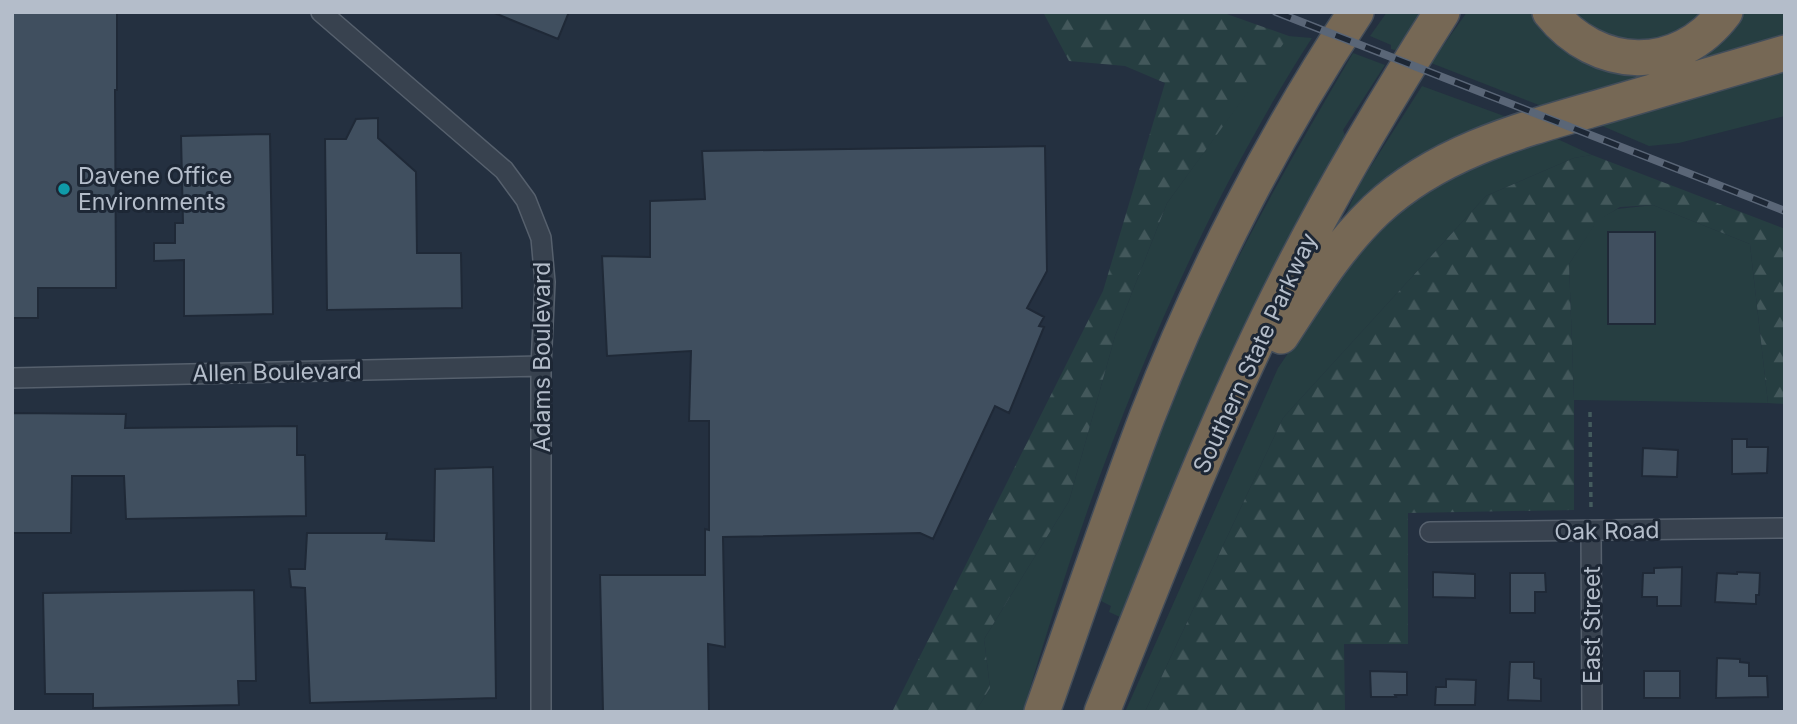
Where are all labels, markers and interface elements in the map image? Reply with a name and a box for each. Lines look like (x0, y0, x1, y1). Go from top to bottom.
place label: Davene Office Environments (78, 162, 232, 216)
marker: Davene Office Environments (56, 181, 72, 197)
street label: Southern State Parkway (1187, 228, 1323, 478)
street label: Adams Boulevard (528, 262, 556, 452)
street label: Allen Boulevard (192, 357, 362, 387)
street label: Oak Road (1554, 516, 1660, 546)
street label: East Street (1578, 566, 1606, 684)

